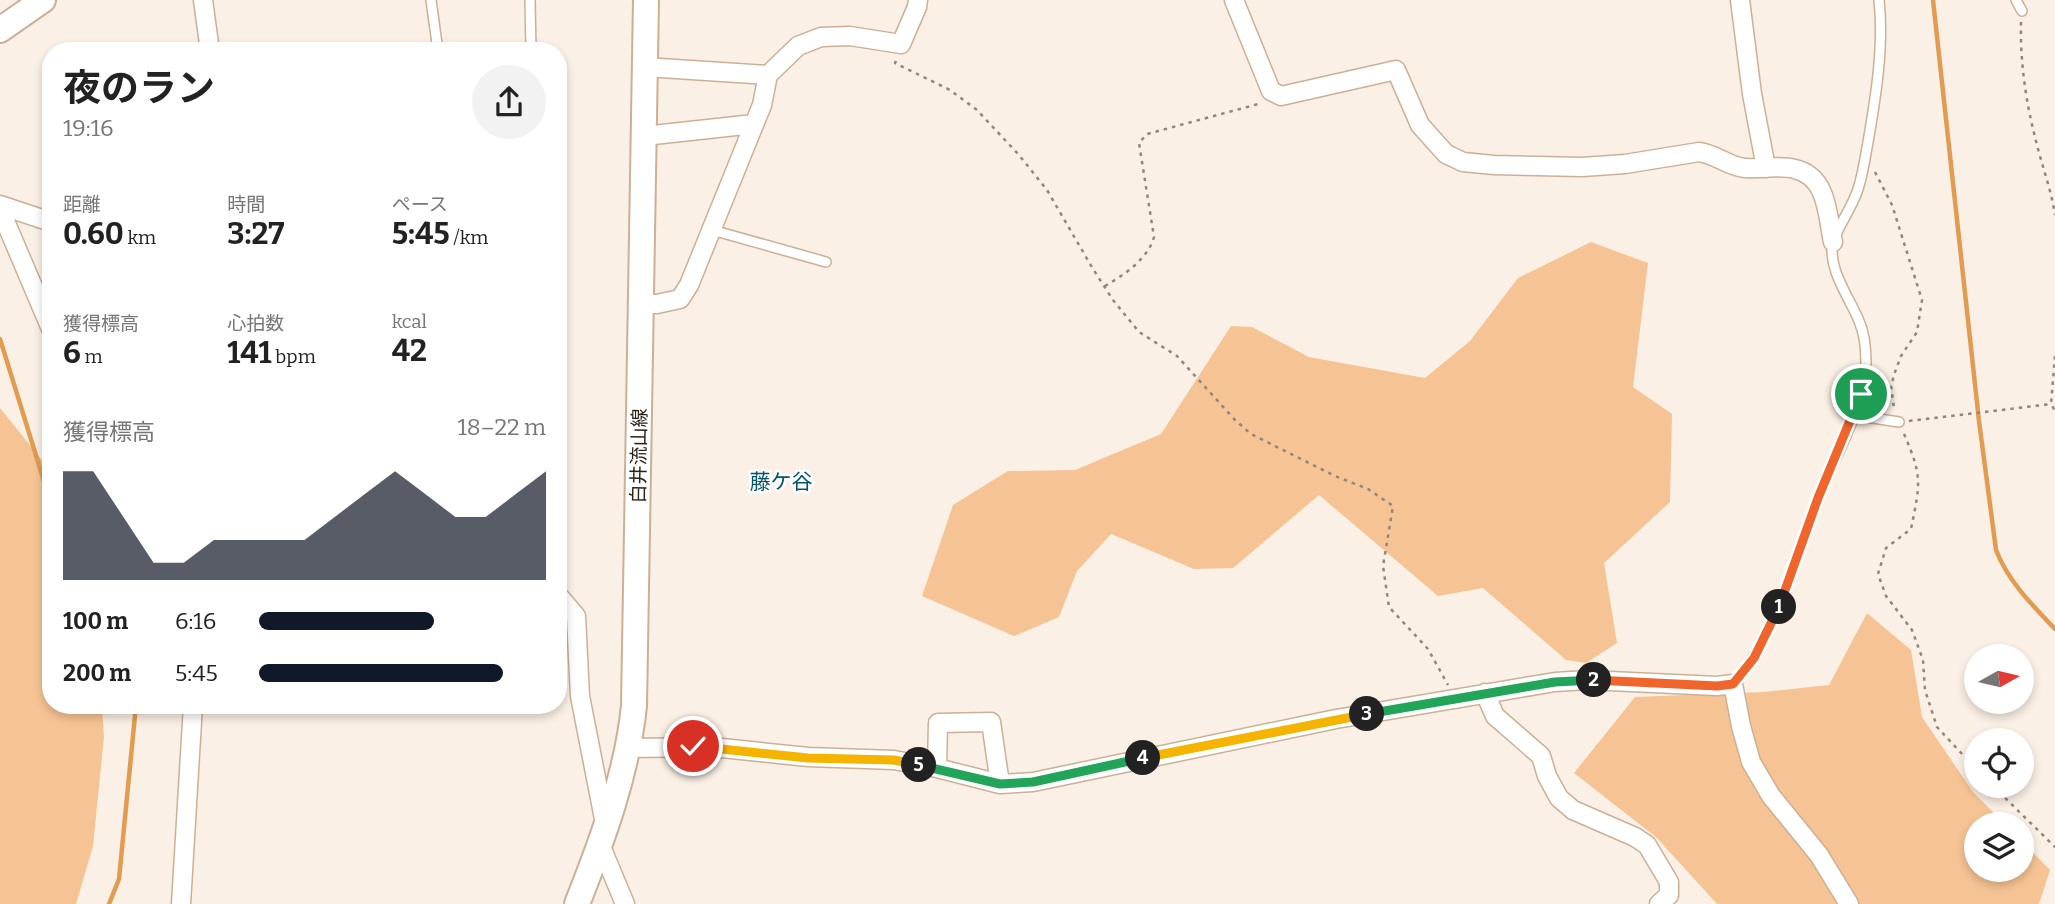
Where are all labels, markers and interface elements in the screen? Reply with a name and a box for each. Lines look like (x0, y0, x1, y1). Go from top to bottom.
text: 夜のラン (63, 65, 215, 111)
button: share (472, 65, 546, 139)
text: 19:16 (63, 114, 114, 142)
text: 距離 (63, 193, 101, 216)
text: 時間 (227, 193, 265, 216)
text: ペース (392, 193, 448, 216)
text: 0.60 (63, 216, 124, 252)
text: 3:27 (227, 216, 284, 252)
text: 5:45 (392, 216, 450, 252)
text: km (124, 226, 156, 249)
text: /km (450, 226, 488, 249)
text: kcal (392, 310, 427, 333)
text: 獲得標高 (63, 312, 139, 335)
text: 心拍数 (227, 312, 284, 335)
text: 42 (392, 333, 427, 369)
text: 6 (63, 335, 81, 371)
text: 141 (227, 335, 272, 371)
text: m (81, 345, 103, 368)
text: bpm (272, 345, 316, 368)
pin (1831, 364, 1891, 424)
icon: arrive (1842, 375, 1880, 413)
street label: 白井流山線 (627, 408, 651, 504)
text: 18–22 m (457, 413, 546, 441)
text: 獲得標高 (63, 418, 155, 446)
district label: 藤ケ谷 (750, 469, 813, 495)
pin: 1 (1762, 590, 1796, 624)
text: 1 (1774, 595, 1783, 618)
text: 100 m (63, 607, 128, 635)
text: 6:16 (175, 607, 216, 635)
north arrow (1964, 644, 2034, 714)
map controls (1964, 644, 2034, 882)
text: 200 m (63, 659, 131, 687)
text: 5:45 (175, 659, 218, 687)
pin: 2 (1576, 662, 1612, 698)
text: 2 (1588, 668, 1599, 691)
pin: 3 (1350, 696, 1384, 732)
text: 3 (1361, 702, 1372, 725)
pin (663, 716, 723, 776)
icon: check (674, 727, 712, 765)
button: locate (1964, 728, 2034, 798)
pin: 4 (1126, 740, 1160, 776)
text: 4 (1137, 746, 1148, 769)
pin: 5 (902, 748, 936, 782)
text: 5 (913, 753, 924, 776)
button: layers (1964, 812, 2034, 882)

